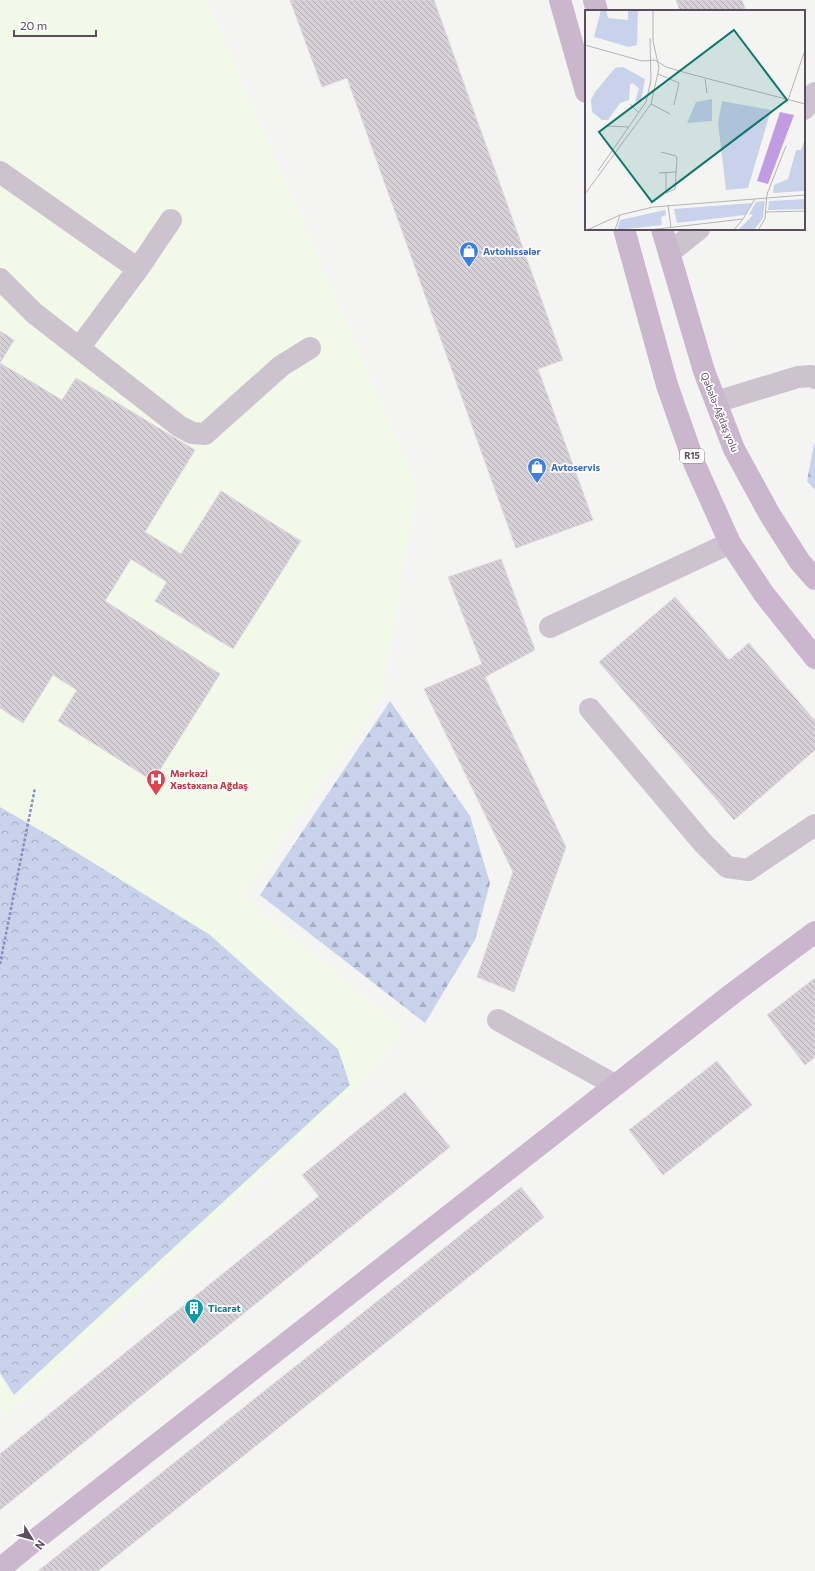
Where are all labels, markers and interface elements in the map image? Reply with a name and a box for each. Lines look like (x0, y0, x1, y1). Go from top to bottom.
inset map (585, 10, 805, 230)
scale bar (14, 12, 96, 38)
text: 20 m (20, 18, 47, 32)
shop icon: Avtohissələr (458, 240, 480, 268)
place label: Avtohissələr (483, 245, 541, 257)
street label: Qəbələ-Ağdaş yolu (699, 370, 741, 454)
road number: R15 (680, 449, 704, 463)
shop icon: Avtoservis (526, 456, 548, 484)
place label: Avtoservis (551, 461, 600, 473)
place label: Mərkəzi Xəstəxana Ağdaş (170, 767, 248, 791)
hospital icon: Mərkəzi Xəstəxana Ağdaş (145, 768, 167, 796)
building icon: Ticarət (183, 1297, 205, 1325)
place label: Ticarət (208, 1302, 241, 1314)
north arrow (12, 1519, 52, 1559)
text: N (33, 1538, 48, 1553)

